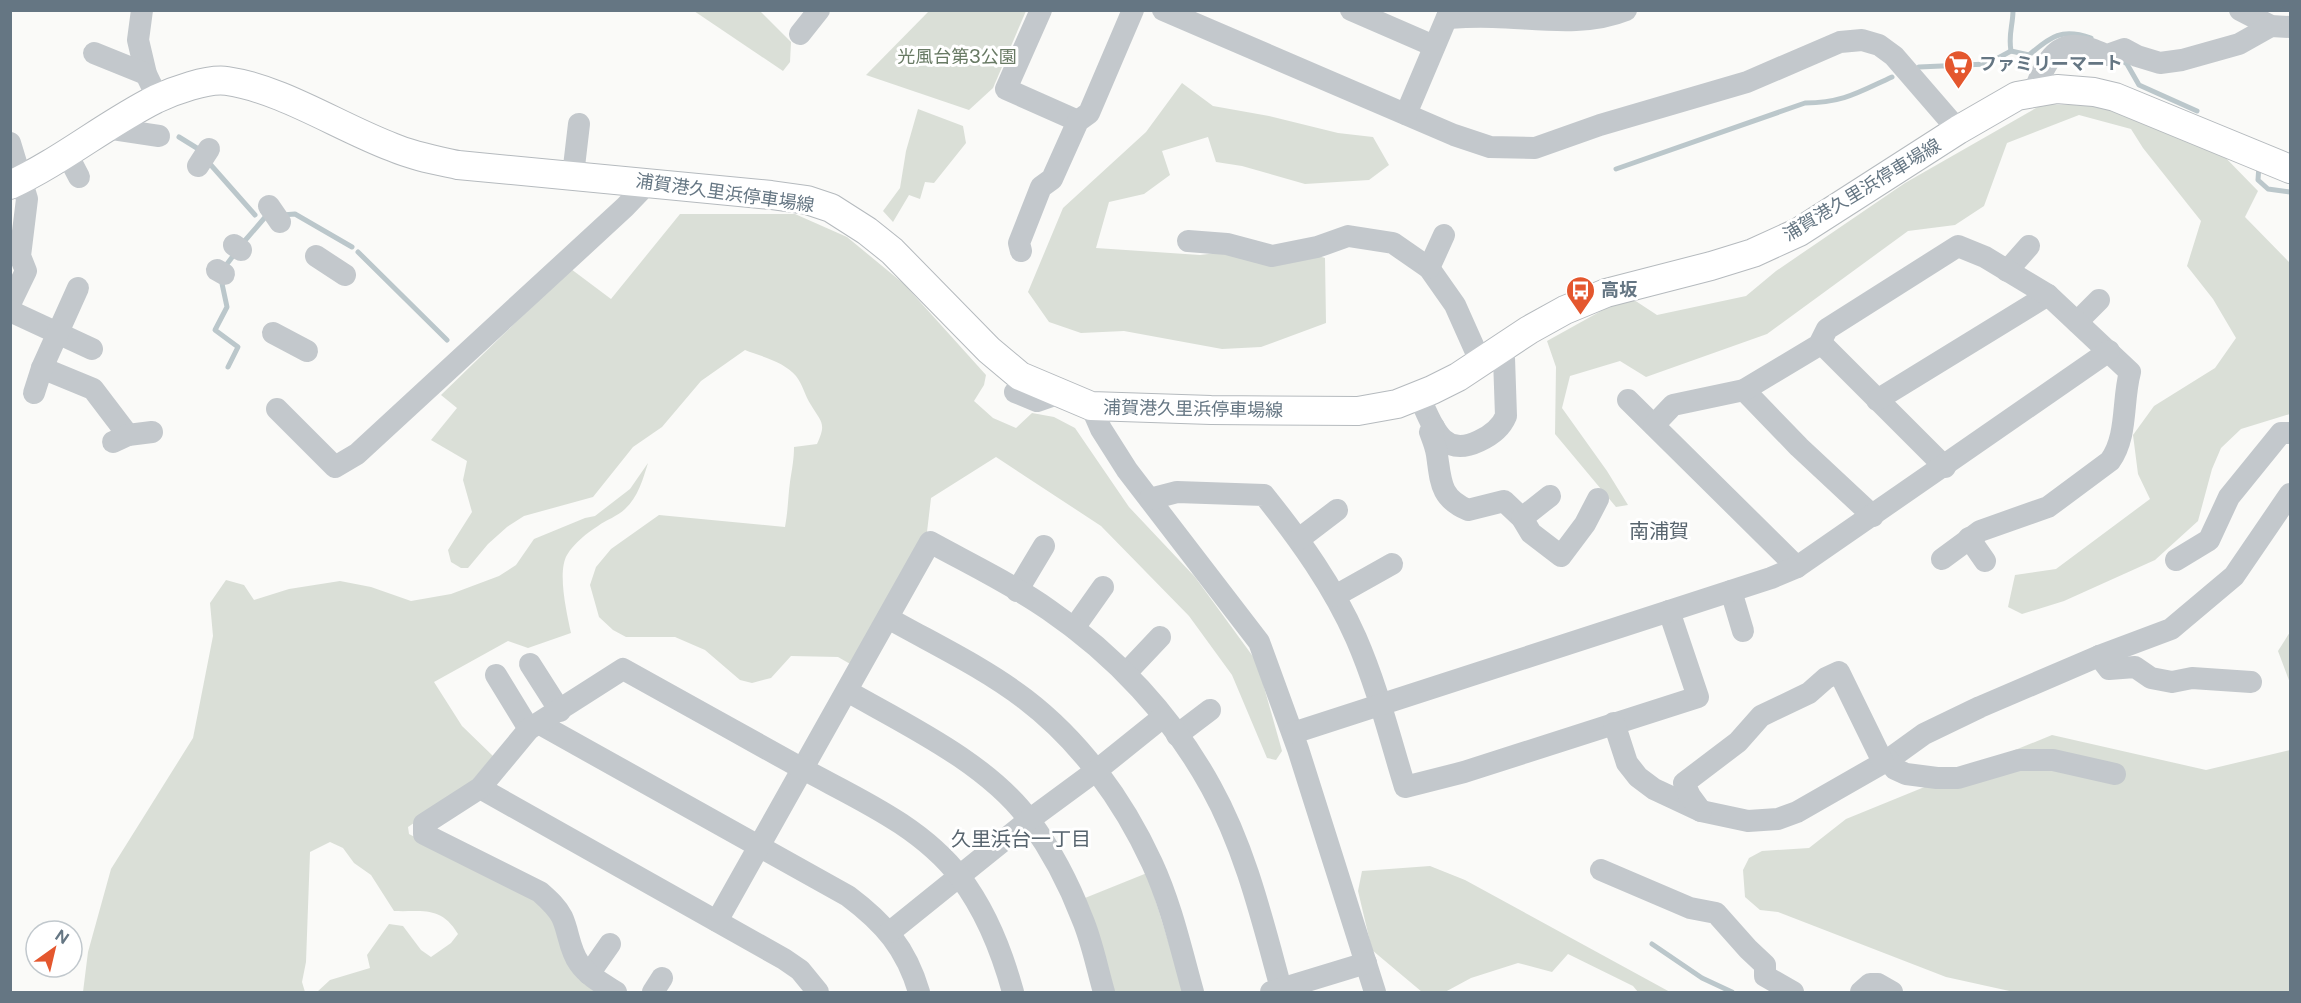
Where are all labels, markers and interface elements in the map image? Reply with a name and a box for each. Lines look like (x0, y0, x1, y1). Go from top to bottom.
park label: 光風台第3公園 (897, 46, 1017, 67)
supermarket icon: ファミリーマート (1942, 48, 1974, 90)
place label: ファミリーマート (1979, 53, 2123, 74)
street label: 浦賀港久里浜停車場線 (1779, 134, 1944, 245)
street label: 浦賀港久里浜停車場線 (634, 170, 816, 215)
bus stop icon: 高坂 (1564, 274, 1596, 316)
place label: 高坂 (1601, 279, 1638, 300)
street label: 浦賀港久里浜停車場線 (1103, 396, 1283, 421)
district label: 南浦賀 (1629, 519, 1689, 543)
district label: 久里浜台一丁目 (951, 827, 1091, 851)
north arrow (24, 919, 84, 979)
text: N (52, 926, 73, 948)

